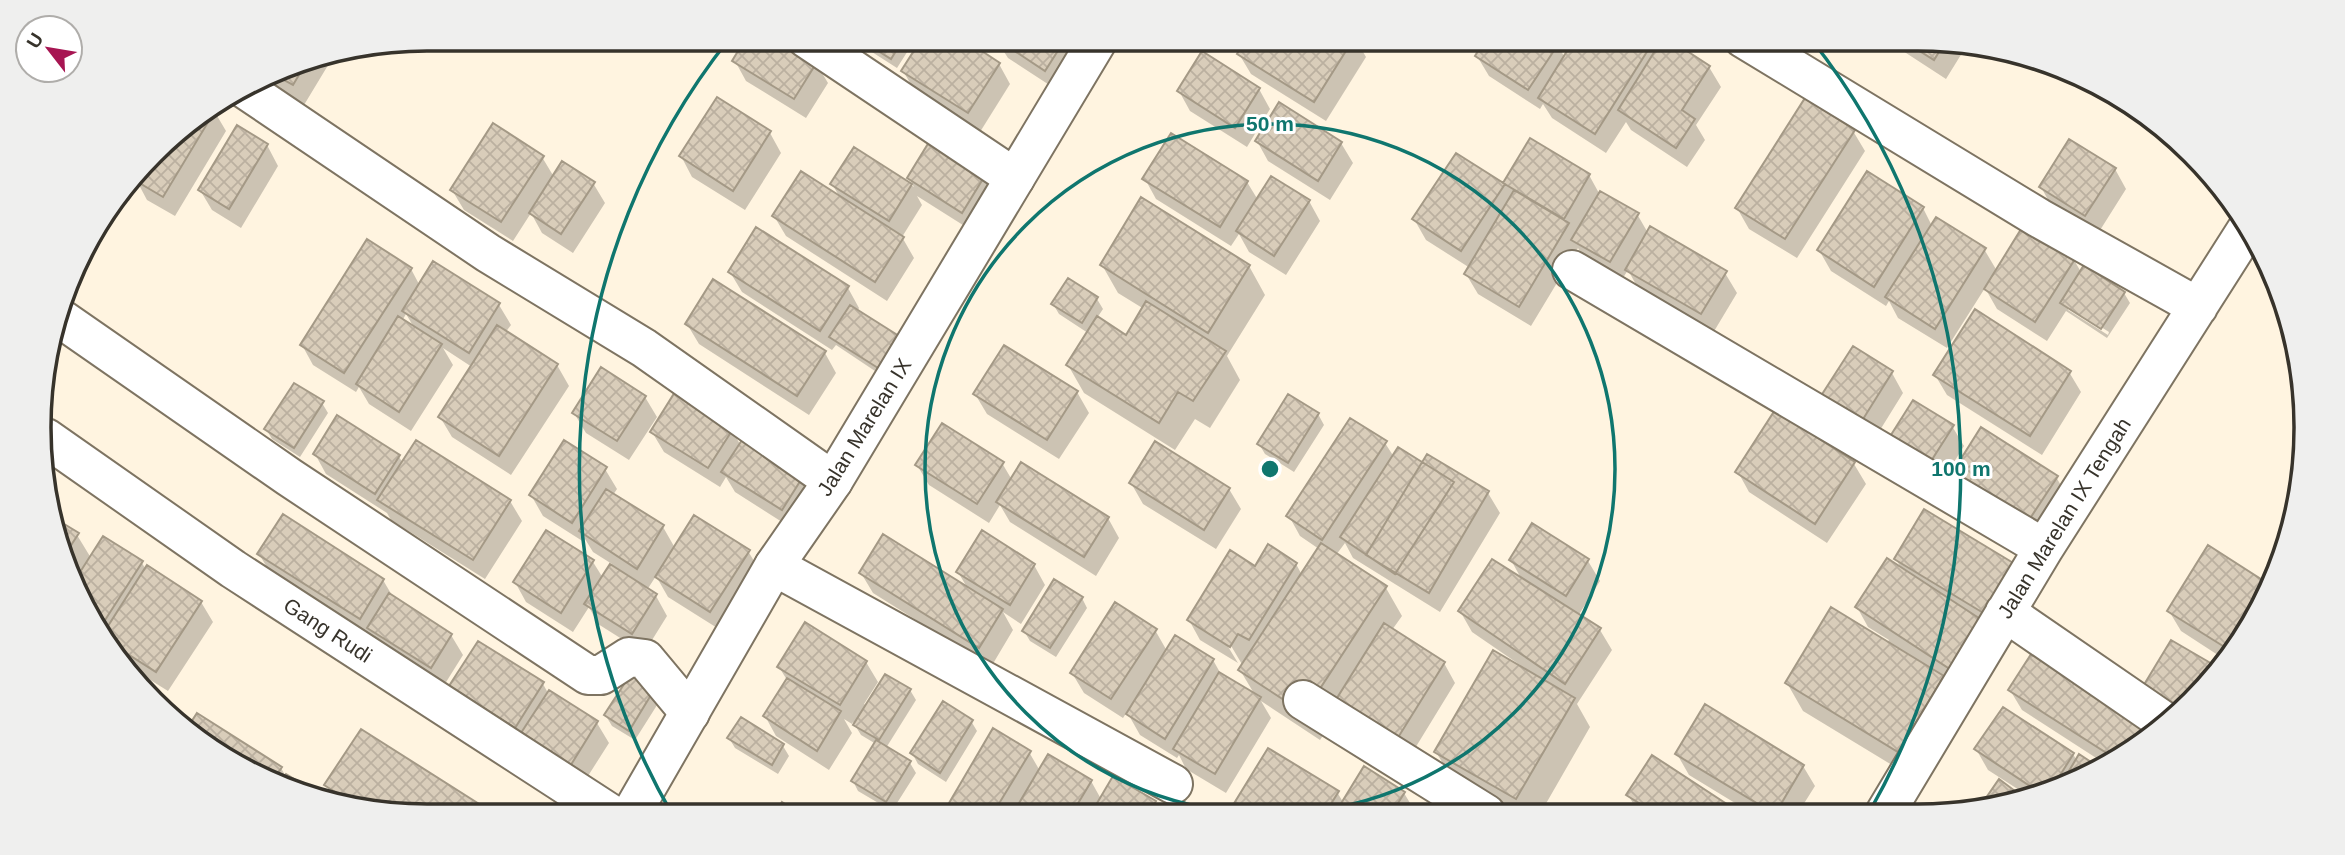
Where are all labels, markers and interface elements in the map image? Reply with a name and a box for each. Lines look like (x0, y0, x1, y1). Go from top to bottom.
north arrow (14, 14, 84, 84)
text: U (22, 29, 47, 52)
text: 50 m (1246, 112, 1294, 135)
street label: Jalan Marelan IX (812, 354, 916, 500)
street label: Jalan Marelan IX Tengah (1993, 414, 2135, 622)
centre of rings (1258, 457, 1282, 481)
text: 100 m (1931, 457, 1991, 480)
street label: Gang Rudi (280, 593, 376, 667)

